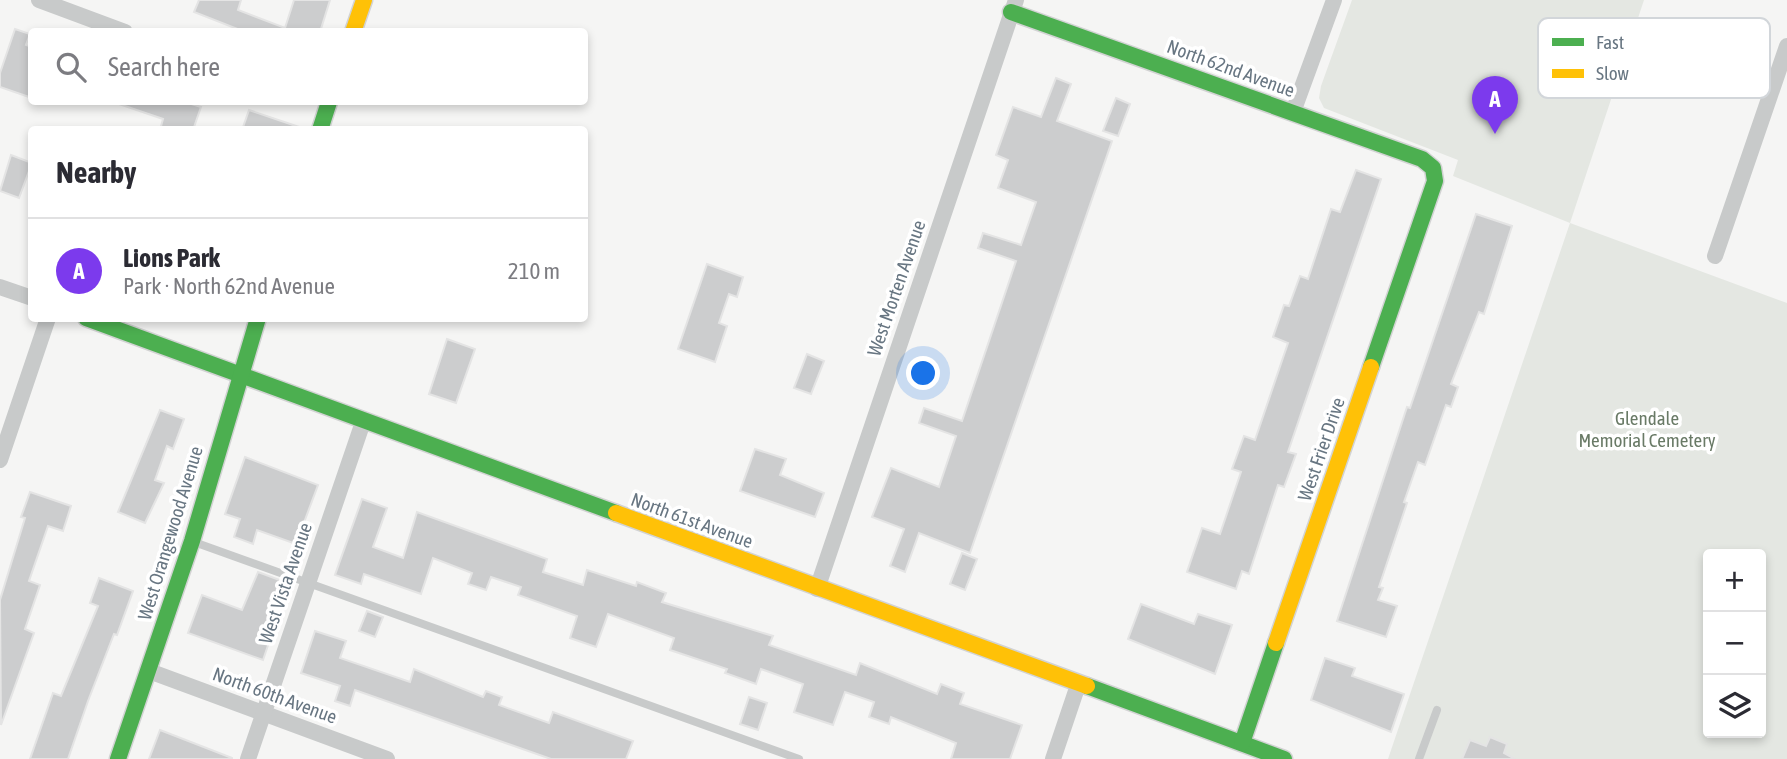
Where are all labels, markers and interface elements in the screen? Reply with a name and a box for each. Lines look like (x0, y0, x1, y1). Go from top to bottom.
legend (1538, 18, 1770, 98)
search box (28, 28, 588, 105)
text: Fast (1596, 31, 1624, 53)
street label: North 62nd Avenue (1164, 35, 1298, 101)
icon: search (52, 48, 90, 86)
text: Search here (108, 52, 220, 82)
text: Slow (1596, 62, 1630, 84)
pin: A (1472, 76, 1518, 134)
text: Nearby (56, 155, 136, 189)
street label: West Morten Avenue (862, 217, 930, 359)
text: Lions Park (123, 243, 220, 273)
text: A (73, 258, 85, 284)
text: 210 m (508, 258, 560, 284)
text: Park · North 62nd Avenue (123, 273, 335, 299)
your location (906, 356, 940, 390)
street label: West Frier Drive (1293, 395, 1349, 503)
park label: Glendale Memorial Cemetery (1578, 407, 1716, 451)
street label: West Orangewood Avenue (133, 444, 207, 622)
street label: North 61st Avenue (628, 488, 756, 552)
street label: West Vista Avenue (254, 520, 316, 646)
map controls (1703, 549, 1766, 738)
button: + (1703, 549, 1766, 612)
button: − (1703, 612, 1766, 675)
street label: North 60th Avenue (210, 662, 340, 728)
button: layers (1703, 675, 1766, 738)

